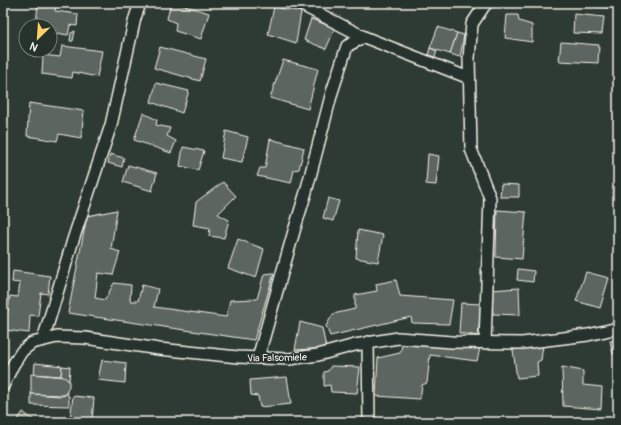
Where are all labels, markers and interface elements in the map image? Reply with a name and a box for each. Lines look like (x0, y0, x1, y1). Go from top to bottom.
north arrow (18, 18, 58, 58)
text: N (27, 39, 40, 54)
street label: Via Falsomiele (247, 351, 307, 365)

